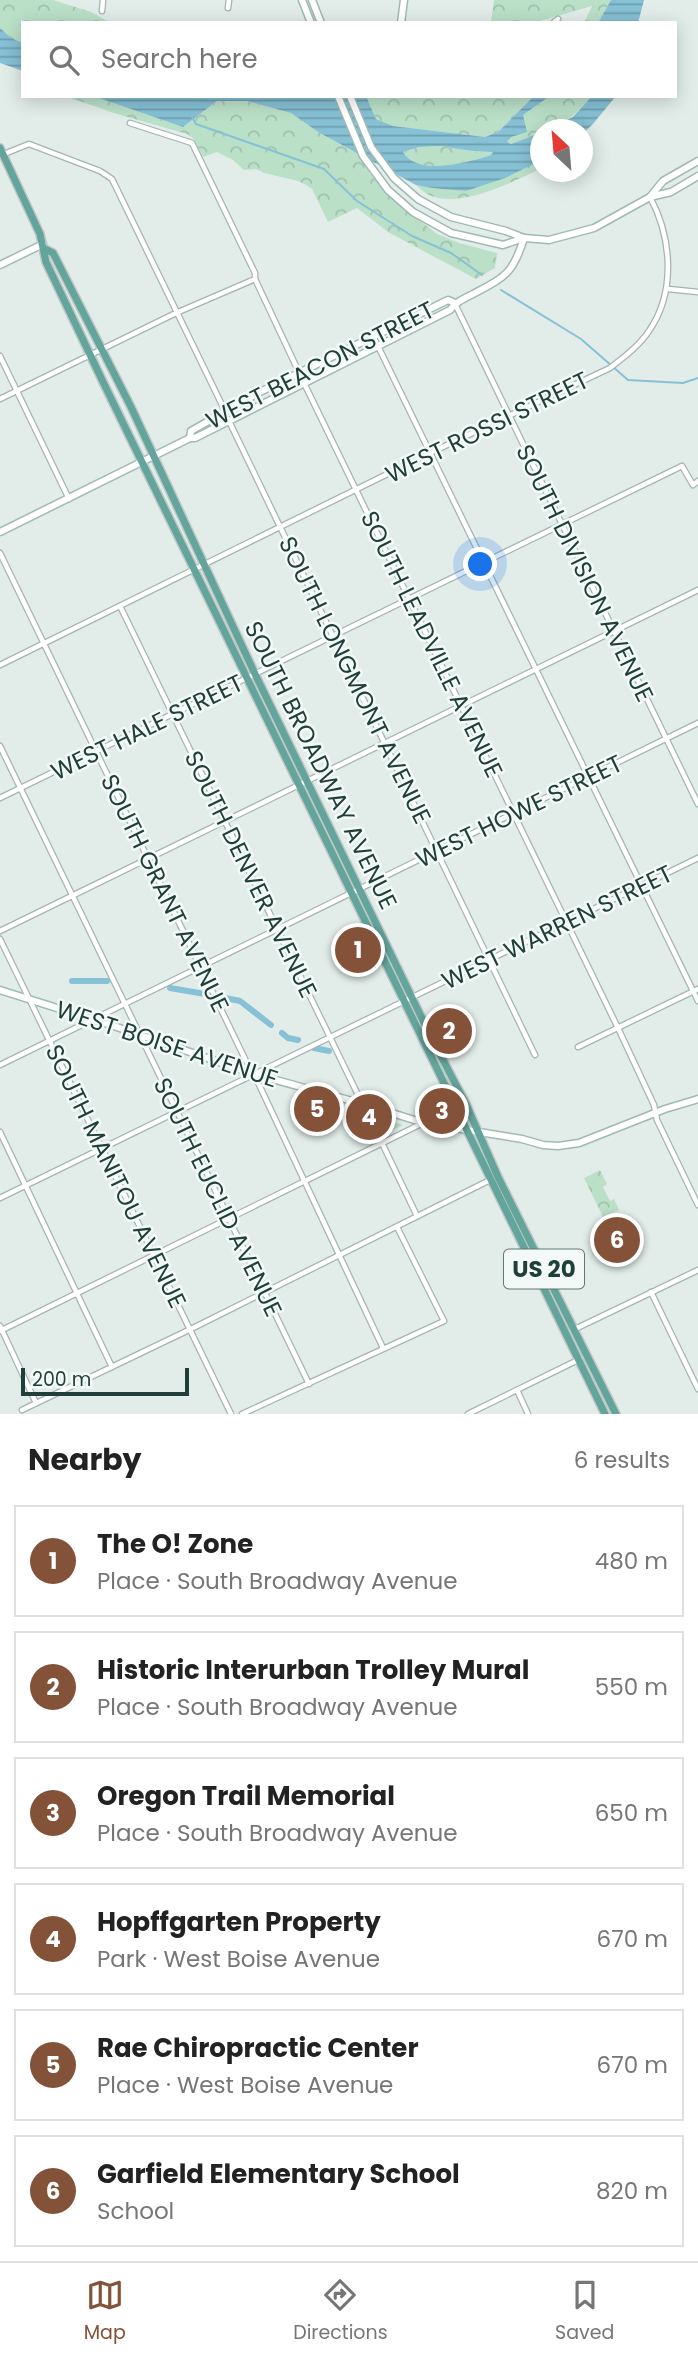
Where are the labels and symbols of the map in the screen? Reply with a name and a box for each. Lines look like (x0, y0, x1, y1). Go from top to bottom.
north arrow (530, 119, 593, 182)
street label: WEST BEACON STREET (200, 293, 440, 437)
street label: WEST ROSSI STREET (380, 363, 594, 491)
street label: SOUTH DIVISION AVENUE (508, 439, 662, 707)
street label: SOUTH LEADVILLE AVENUE (353, 505, 511, 783)
street label: SOUTH LONGMONT AVENUE (271, 531, 439, 829)
your location (463, 547, 497, 581)
street label: SOUTH BROADWAY AVENUE (237, 615, 405, 915)
street label: WEST HALE STREET (45, 666, 249, 788)
street label: SOUTH DENVER AVENUE (177, 745, 325, 1003)
street label: WEST HOWE STREET (410, 747, 628, 875)
street label: SOUTH GRANT AVENUE (93, 768, 237, 1018)
street label: WEST WARREN STREET (436, 857, 678, 997)
pin: 1 (335, 924, 381, 976)
street label: WEST BOISE AVENUE (52, 993, 282, 1095)
pin: 2 (426, 1005, 472, 1057)
street label: SOUTH MANITOU AVENUE (38, 1039, 194, 1313)
street label: SOUTH EUCLID AVENUE (146, 1072, 290, 1322)
pin: 5 (294, 1083, 340, 1135)
pin: 3 (419, 1085, 465, 1137)
pin: 4 (346, 1091, 392, 1143)
pin: 6 (594, 1214, 640, 1266)
road number: US 20 (504, 1250, 584, 1288)
scale bar (21, 1365, 189, 1397)

